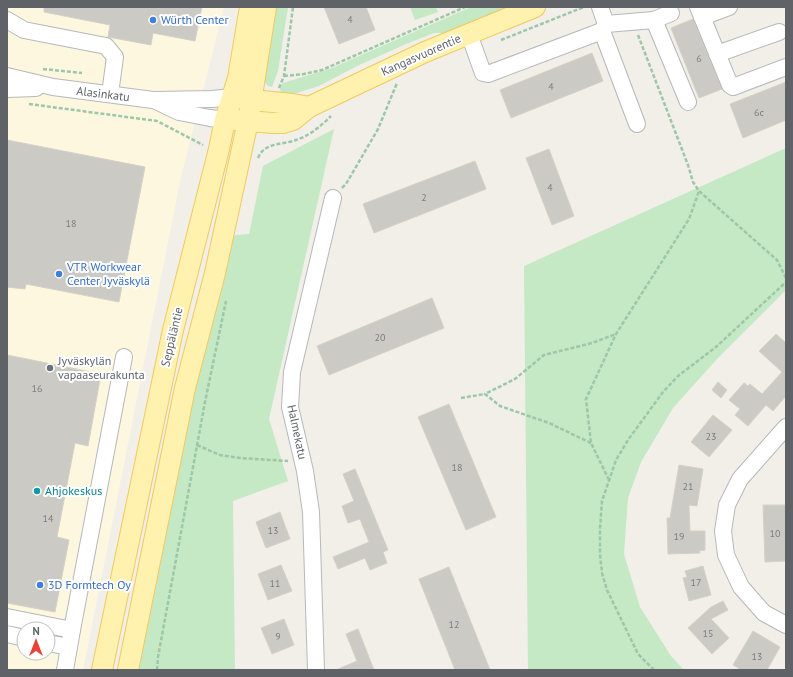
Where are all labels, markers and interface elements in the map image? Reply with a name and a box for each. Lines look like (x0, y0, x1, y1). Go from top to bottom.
place label: Würth Center (161, 12, 229, 27)
house number: 4 (347, 13, 353, 26)
marker: Würth Center (148, 15, 158, 25)
street label: Kangasvuorentie (379, 30, 463, 79)
house number: 6 (696, 52, 702, 65)
house number: 4 (548, 80, 554, 93)
street label: Alasinkatu (76, 83, 131, 104)
house number: 6c (754, 106, 764, 119)
house number: 4 (547, 181, 553, 194)
house number: 2 (421, 191, 427, 204)
house number: 18 (66, 217, 76, 230)
place label: VTR Workwear Center Jyväskylä (66, 259, 150, 288)
marker: VTR Workwear Center Jyväskylä (54, 269, 64, 279)
street label: Seppäläntie (157, 306, 186, 368)
house number: 20 (375, 331, 386, 344)
place label: Jyväskylän vapaaseurakunta (57, 353, 145, 382)
marker: Jyväskylän vapaaseurakunta (45, 363, 55, 373)
house number: 16 (32, 382, 42, 395)
street label: Halmekatu (284, 403, 311, 461)
house number: 23 (706, 430, 716, 443)
house number: 18 (452, 461, 462, 474)
house number: 21 (683, 480, 693, 493)
place label: Ahjokeskus (45, 483, 102, 498)
marker: Ahjokeskus (32, 486, 42, 496)
house number: 14 (43, 512, 54, 525)
house number: 13 (268, 524, 278, 537)
house number: 10 (770, 527, 781, 540)
house number: 19 (674, 530, 684, 543)
house number: 17 (691, 576, 701, 589)
place label: 3D Formtech Oy (48, 577, 131, 592)
house number: 11 (270, 577, 280, 590)
marker: 3D Formtech Oy (35, 580, 45, 590)
house number: 12 (449, 618, 459, 631)
north arrow (16, 621, 56, 661)
text: N (32, 624, 40, 638)
house number: 15 (703, 627, 713, 640)
house number: 9 (275, 630, 281, 643)
house number: 13 (752, 650, 762, 663)

